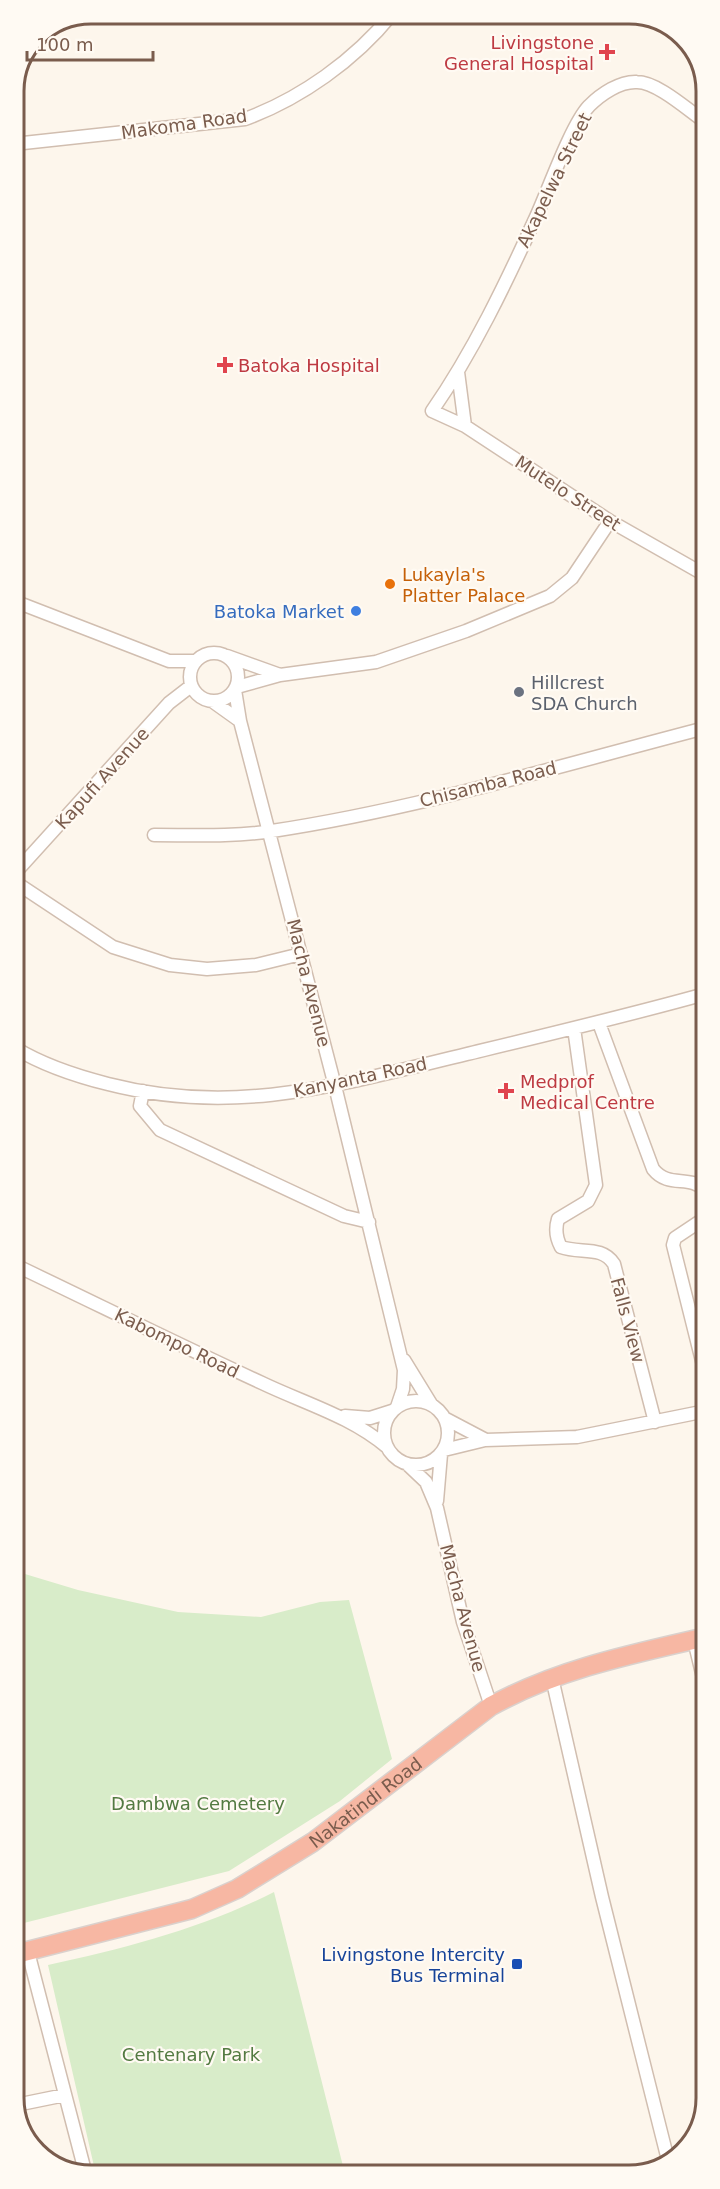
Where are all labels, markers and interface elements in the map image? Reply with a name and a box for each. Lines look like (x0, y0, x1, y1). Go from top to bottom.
scale bar (27, 24, 153, 62)
place label: Livingstone General Hospital (444, 32, 594, 74)
text: 100 m (36, 34, 94, 55)
marker: Livingstone General Hospital (598, 43, 616, 61)
street label: Makoma Road (120, 105, 248, 143)
street label: Akapelwa Street (512, 109, 596, 251)
place label: Batoka Hospital (238, 355, 380, 376)
marker: Batoka Hospital (216, 356, 234, 374)
street label: Mutelo Street (511, 451, 625, 535)
place label: Lukayla's Platter Palace (402, 564, 525, 606)
marker: Lukayla's Platter Palace (383, 577, 397, 591)
place label: Batoka Market (214, 601, 344, 622)
marker: Batoka Market (349, 604, 363, 618)
place label: Hillcrest SDA Church (531, 672, 638, 714)
marker: Hillcrest SDA Church (512, 685, 526, 699)
street label: Kapufi Avenue (51, 723, 153, 833)
street label: Chisamba Road (417, 757, 559, 811)
street label: Macha Avenue (283, 917, 335, 1049)
street label: Kanyanta Road (291, 1053, 429, 1101)
place label: Medprof Medical Centre (520, 1071, 655, 1113)
marker: Medprof Medical Centre (497, 1082, 515, 1100)
street label: Falls View (607, 1275, 649, 1365)
street label: Kabompo Road (111, 1304, 243, 1382)
street label: Macha Avenue (436, 1542, 490, 1674)
street label: Nakatindi Road (305, 1752, 426, 1852)
park label: Dambwa Cemetery (111, 1793, 285, 1814)
place label: Livingstone Intercity Bus Terminal (321, 1944, 505, 1986)
marker: Livingstone Intercity Bus Terminal (510, 1957, 524, 1971)
park label: Centenary Park (122, 2044, 261, 2065)

